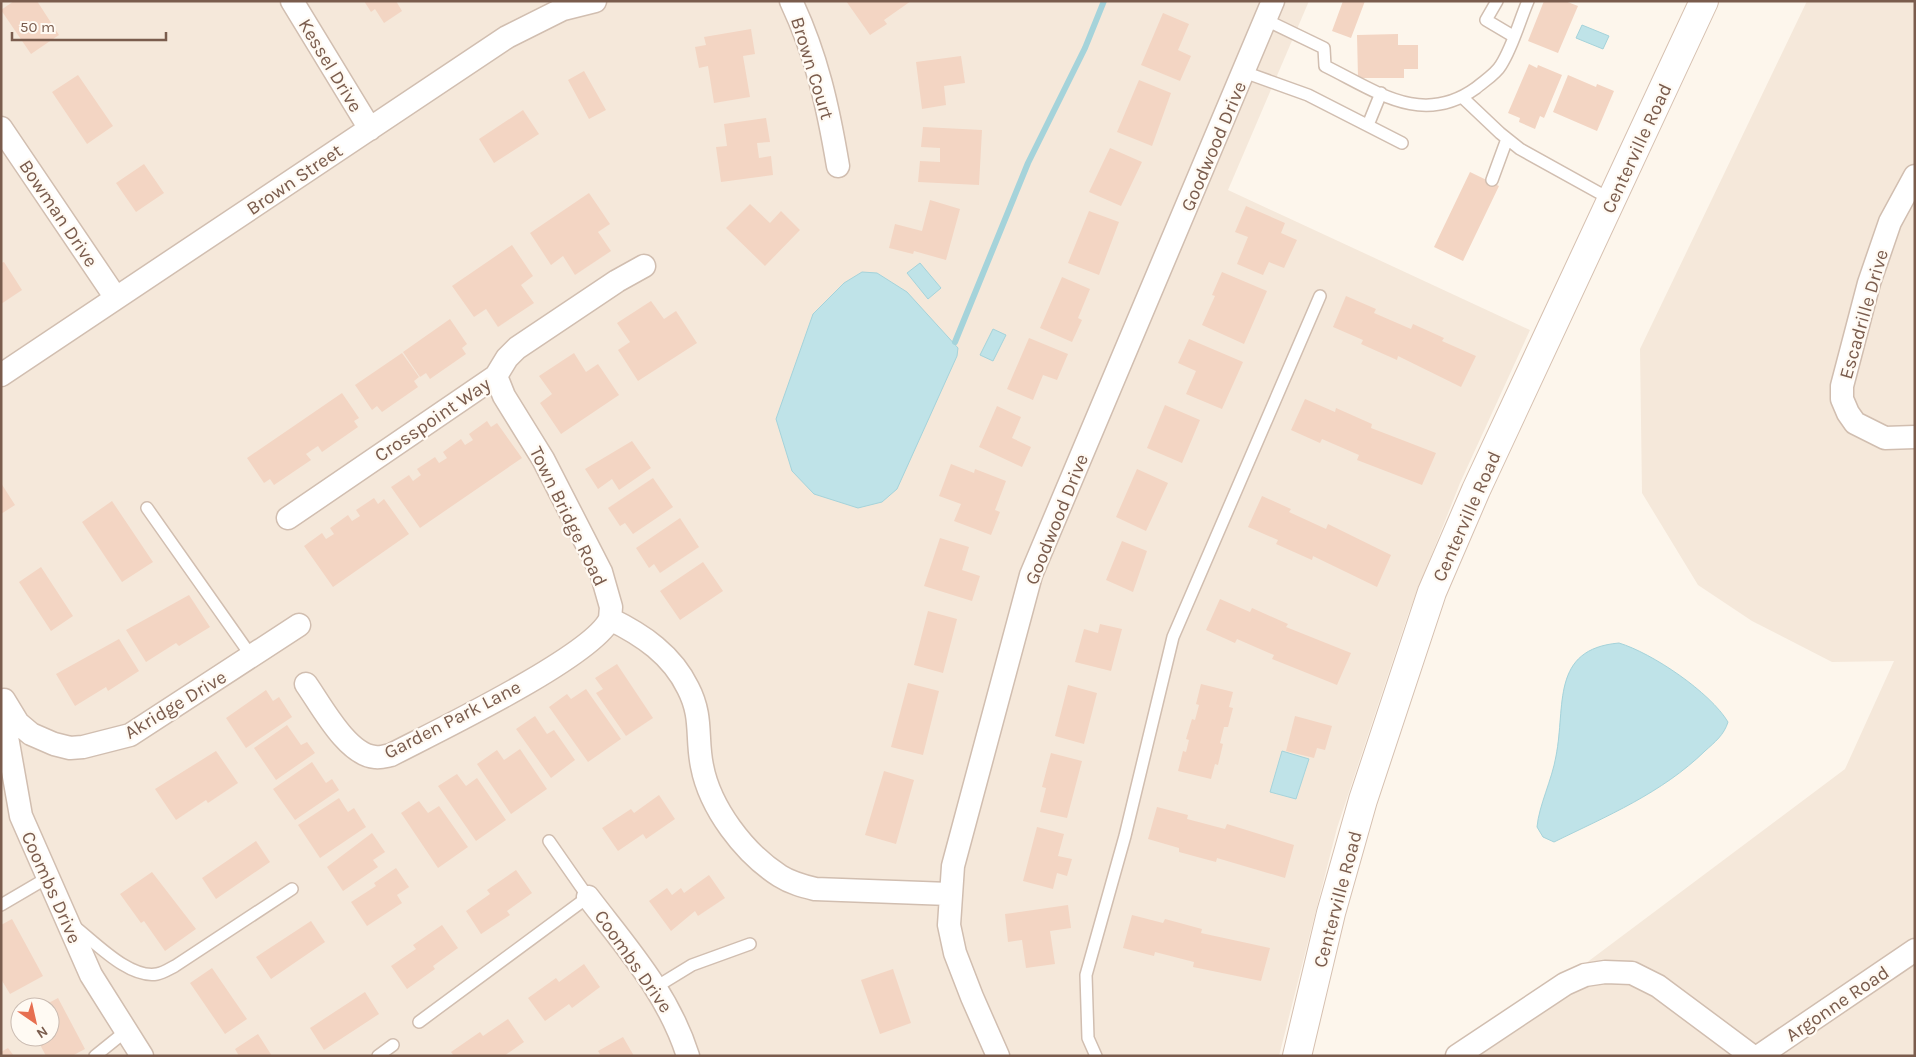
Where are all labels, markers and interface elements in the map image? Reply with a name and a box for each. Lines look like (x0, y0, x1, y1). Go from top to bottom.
scale bar (12, 10, 166, 42)
street label: Brown Court (786, 14, 838, 122)
street label: Kessel Drive (294, 15, 367, 116)
text: 50 m (20, 18, 55, 36)
street label: Goodwood Drive (1177, 78, 1251, 215)
street label: Centerville Road (1597, 80, 1677, 217)
street label: Brown Street (242, 140, 347, 220)
street label: Bowman Drive (14, 156, 102, 271)
street label: Escadrille Drive (1835, 247, 1893, 382)
street label: Crosspoint Way (371, 373, 495, 467)
street label: Town Bridge Road (525, 443, 611, 590)
street label: Centerville Road (1428, 448, 1506, 585)
street label: Goodwood Drive (1021, 451, 1093, 588)
street label: Akridge Drive (121, 666, 230, 744)
street label: Garden Park Lane (381, 676, 524, 764)
street label: Coombs Drive (17, 828, 86, 947)
street label: Centerville Road (1309, 829, 1367, 970)
street label: Coombs Drive (590, 906, 677, 1017)
street label: Argonne Road (1782, 961, 1893, 1046)
north arrow (10, 997, 60, 1047)
text: N (33, 1023, 51, 1042)

